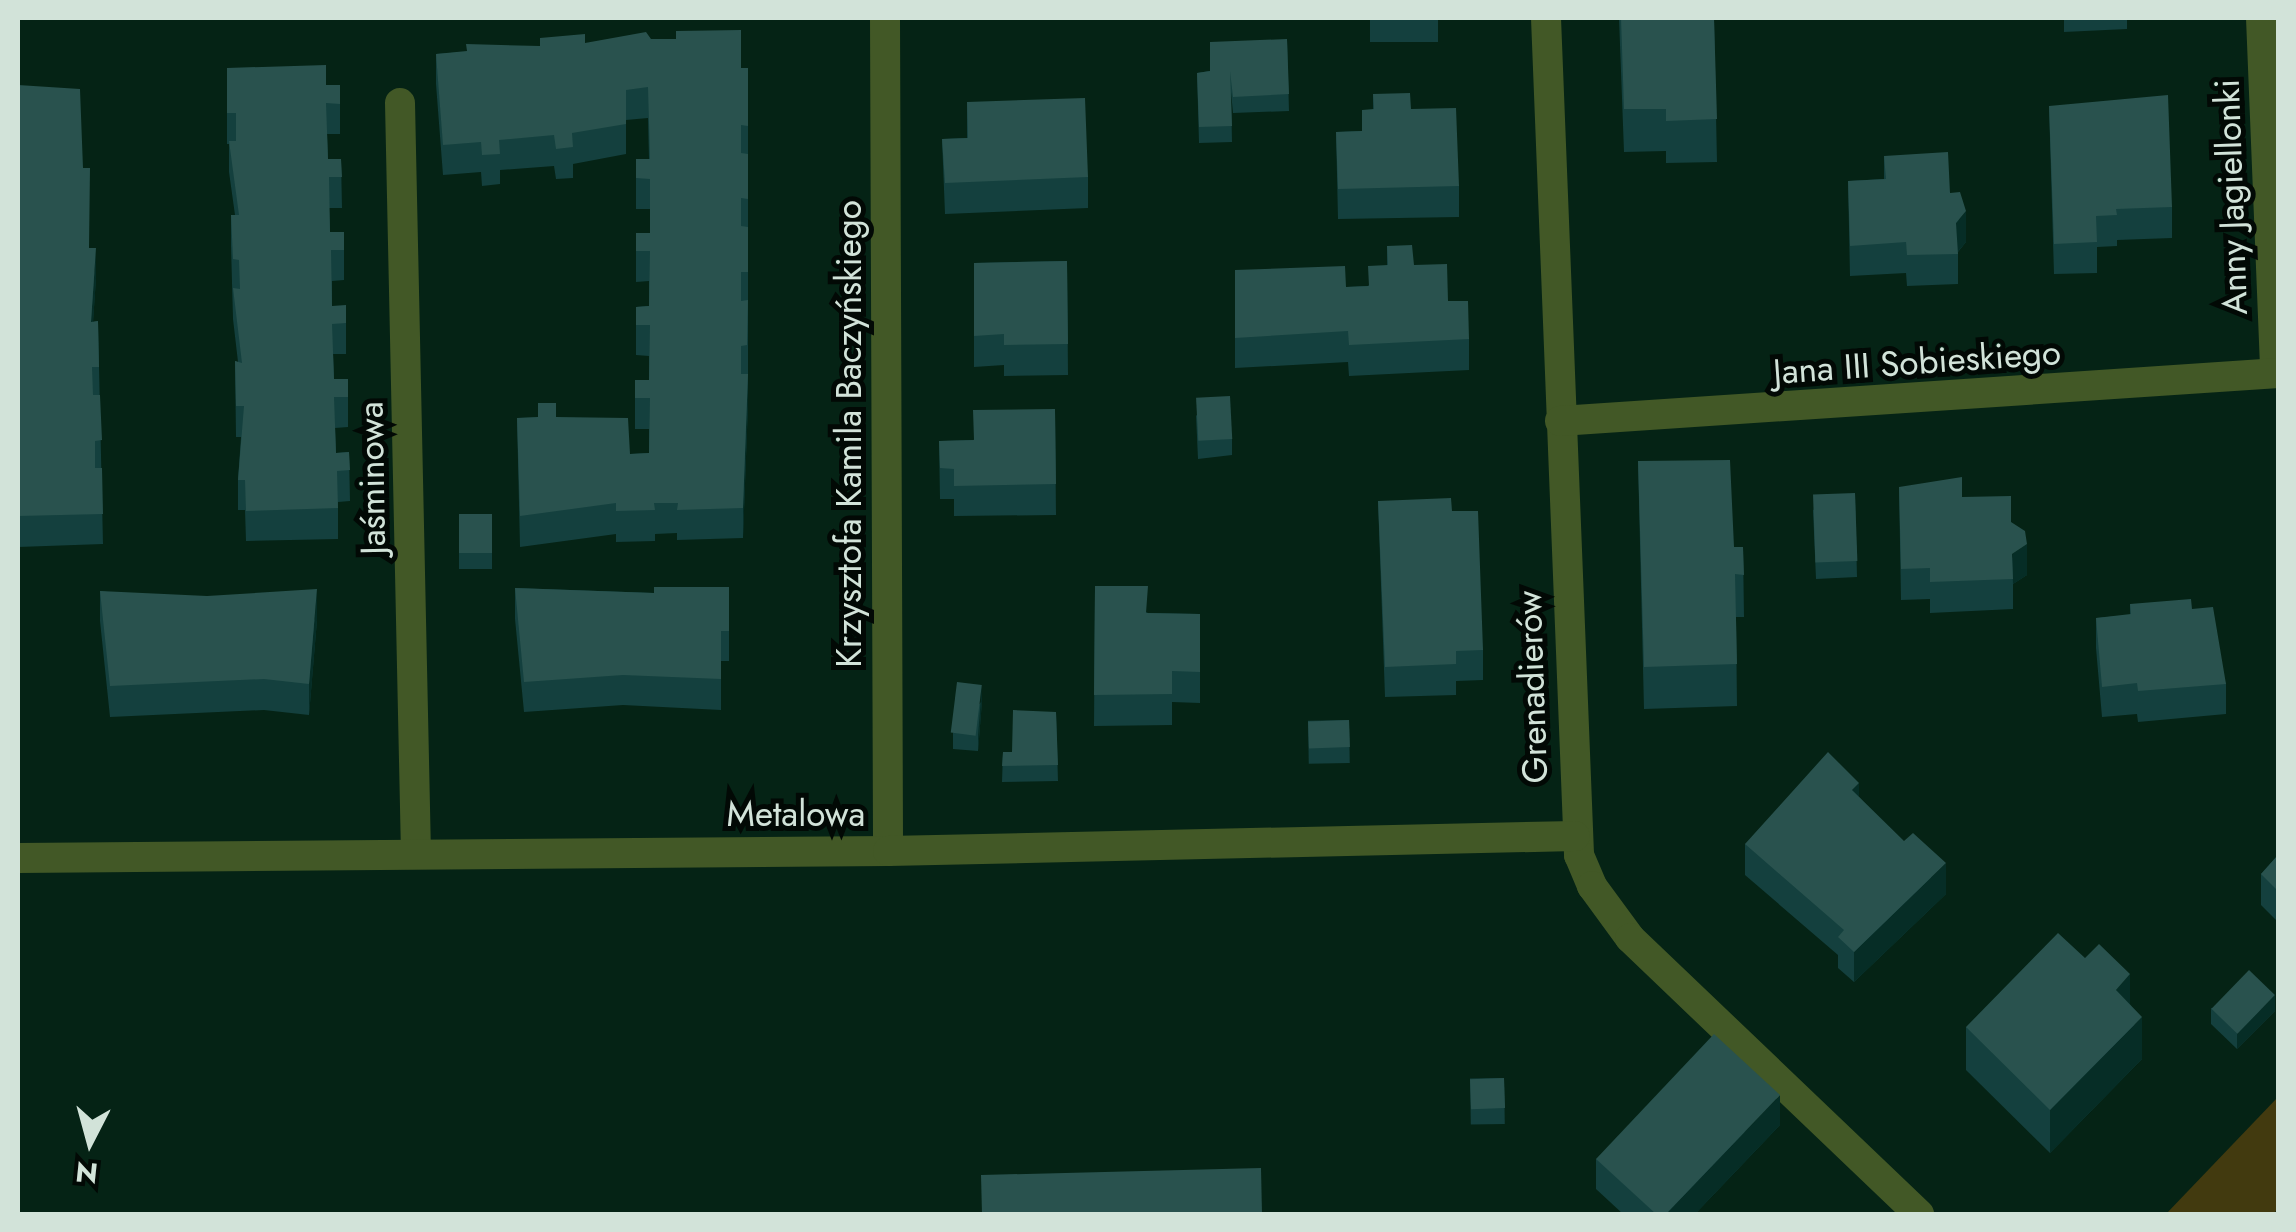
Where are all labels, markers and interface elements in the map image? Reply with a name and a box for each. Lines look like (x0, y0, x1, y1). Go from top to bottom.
street label: Anny Jagiellonki (2206, 78, 2256, 316)
street label: Krzysztofa Kamila Baczyńskiego (828, 200, 870, 668)
street label: Jana III Sobieskiego (1772, 331, 2062, 393)
street label: Jaśminowa (350, 401, 394, 555)
street label: Grenadierów (1508, 590, 1556, 784)
street label: Metalowa (727, 793, 865, 835)
north arrow (40, 1092, 140, 1192)
text: N (74, 1151, 100, 1194)

